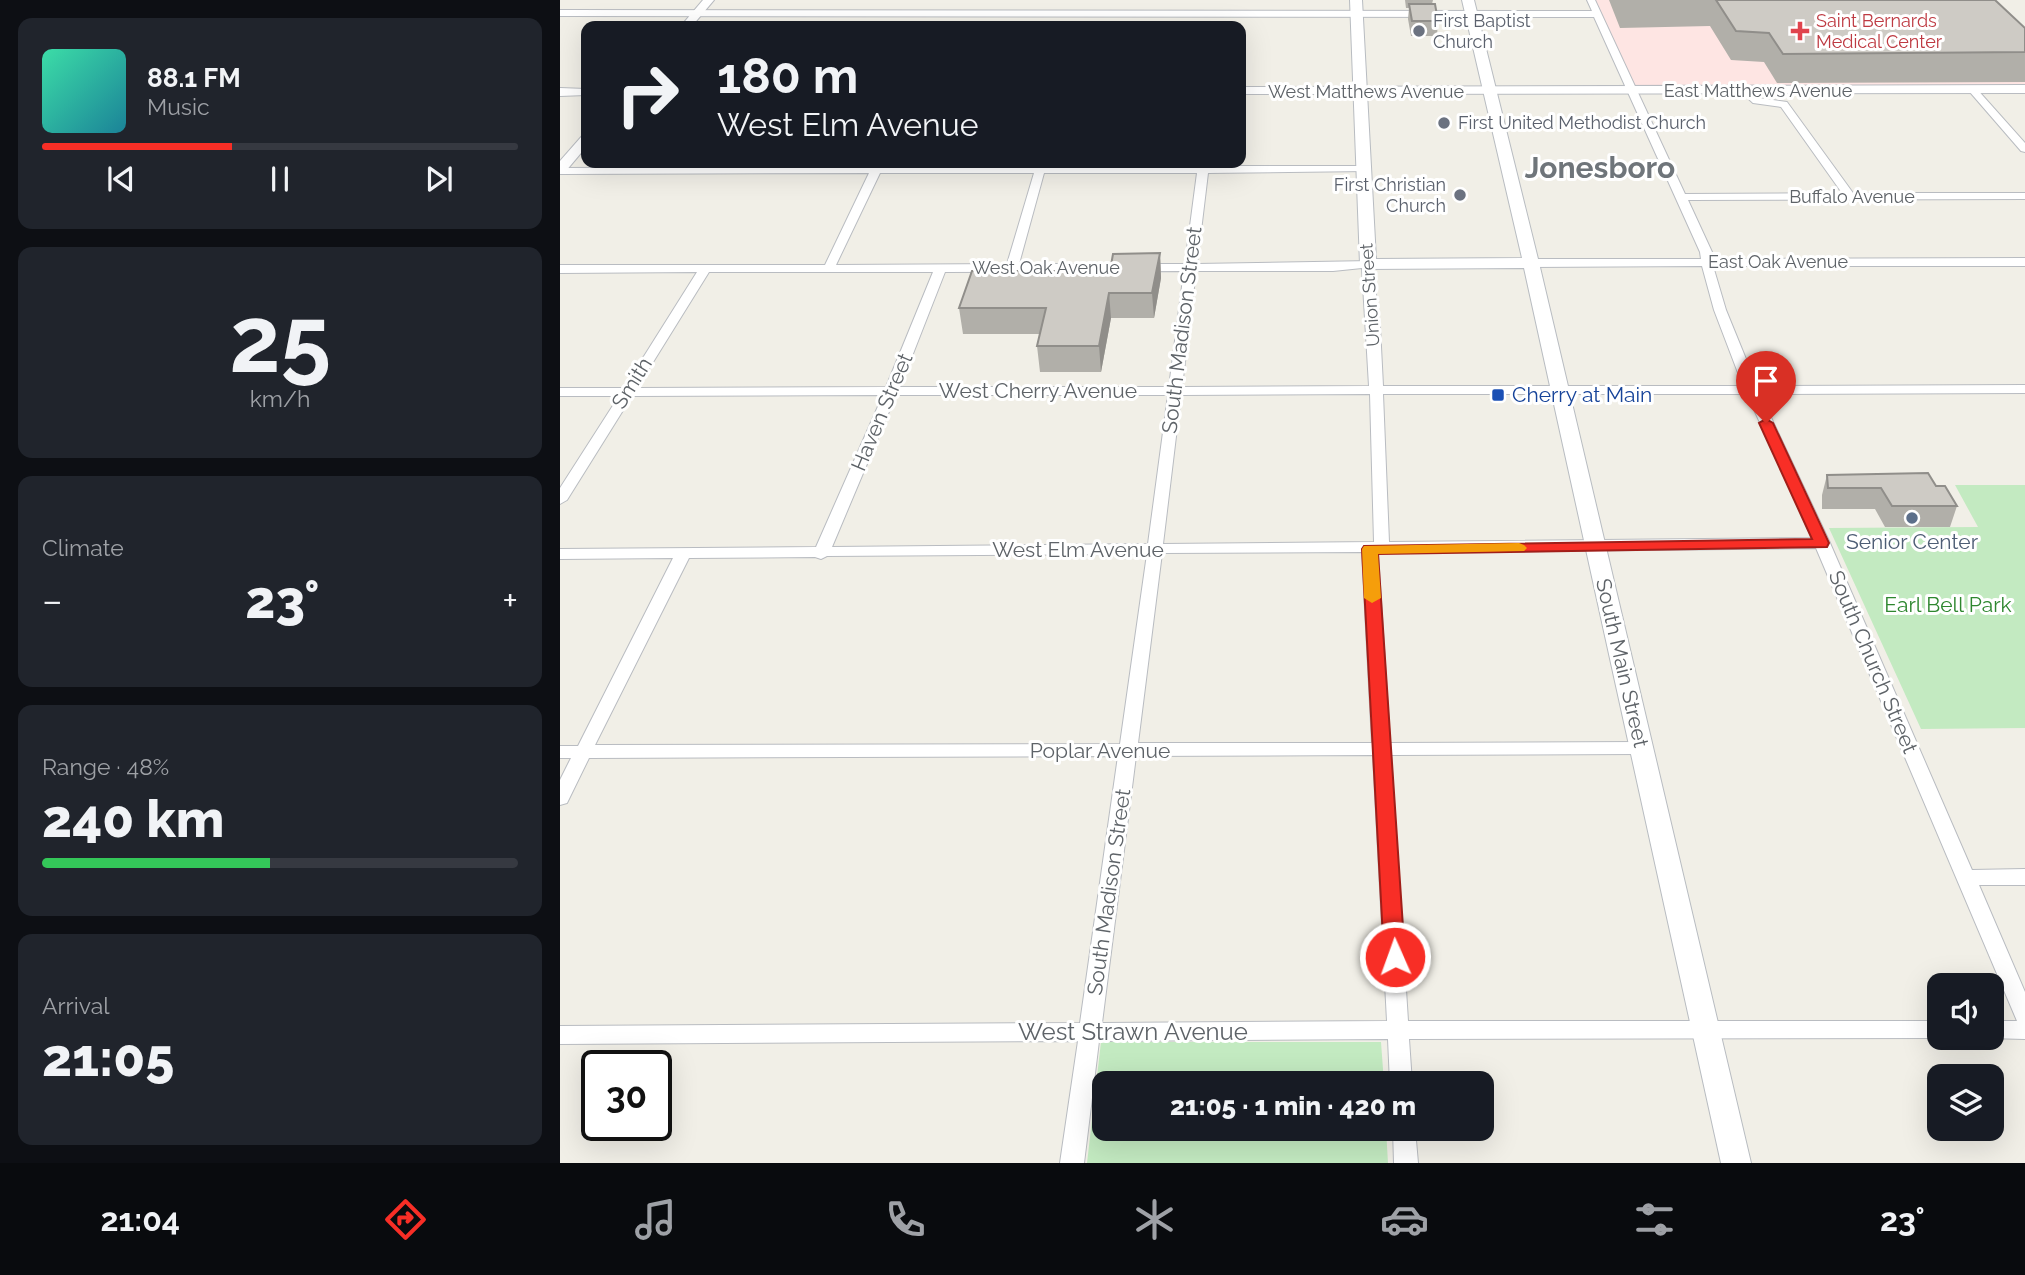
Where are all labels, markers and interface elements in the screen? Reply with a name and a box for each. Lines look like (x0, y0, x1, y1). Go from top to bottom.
place label: First Baptist Church (1433, 10, 1531, 52)
place label: Saint Bernards Medical Center (1816, 10, 1943, 52)
marker: Saint Bernards Medical Center (1790, 21, 1810, 41)
marker: First Baptist Church (1411, 23, 1427, 39)
text: 180 m (717, 47, 858, 104)
icon: right (602, 49, 693, 140)
text: 88.1 FM (147, 63, 241, 93)
street label: East Matthews Avenue (1664, 80, 1853, 101)
street label: West Matthews Avenue (1268, 81, 1464, 102)
text: Music (147, 93, 210, 120)
text: West Elm Avenue (717, 106, 979, 143)
place label: First United Methodist Church (1458, 112, 1706, 133)
marker: First United Methodist Church (1436, 115, 1452, 131)
district label: Jonesboro (1525, 150, 1675, 185)
icon: previous (102, 160, 140, 198)
icon: pause (261, 160, 299, 198)
icon: next (420, 160, 458, 198)
place label: First Christian Church (1334, 174, 1446, 216)
street label: Buffalo Avenue (1789, 186, 1915, 207)
marker: First Christian Church (1452, 187, 1468, 203)
street label: South Madison Street (1156, 225, 1207, 435)
street label: Union Street (1355, 243, 1384, 347)
street label: East Oak Avenue (1708, 251, 1848, 272)
street label: West Oak Avenue (972, 257, 1120, 278)
text: 25 (229, 286, 331, 393)
street label: Haven Street (846, 349, 918, 474)
pin (1736, 351, 1796, 423)
street label: Smith (606, 352, 657, 413)
icon: arrive (1747, 362, 1785, 400)
street label: West Cherry Avenue (939, 378, 1137, 403)
place label: Cherry at Main (1512, 382, 1652, 407)
text: km/h (250, 385, 310, 412)
marker: Cherry at Main (1490, 387, 1506, 403)
marker: Senior Center (1904, 510, 1920, 526)
place label: Senior Center (1846, 529, 1979, 554)
text: Climate (42, 534, 124, 561)
street label: West Elm Avenue (992, 537, 1164, 562)
street label: South Church Street (1824, 567, 1923, 757)
text: 23° (245, 569, 319, 630)
street label: South Main Street (1591, 576, 1654, 750)
text: − (42, 578, 62, 623)
text: + (502, 578, 518, 623)
park label: Earl Bell Park (1884, 592, 2012, 617)
street label: Poplar Avenue (1030, 738, 1170, 763)
text: Range · 48% (42, 753, 169, 780)
street label: South Madison Street (1082, 787, 1135, 997)
text: 240 km (42, 788, 224, 849)
position arrow (1358, 920, 1432, 994)
map controls (1927, 973, 2004, 1141)
button: sound (1927, 973, 2004, 1050)
text: Arrival (42, 992, 109, 1019)
street label: West Strawn Avenue (1018, 1017, 1248, 1046)
text: 21:05 (42, 1027, 174, 1088)
speed limit sign: 30 (581, 1050, 672, 1141)
button: layers (1927, 1064, 2004, 1141)
text: 21:05 · 1 min · 420 m (1170, 1091, 1416, 1121)
icon: directions (381, 1195, 430, 1244)
icon: music (631, 1195, 680, 1244)
icon: phone (881, 1195, 930, 1244)
icon: climate (1130, 1195, 1179, 1244)
icon: car (1380, 1195, 1429, 1244)
icon: filters (1630, 1195, 1679, 1244)
text: 21:04 (100, 1201, 180, 1238)
text: 23° (1880, 1201, 1925, 1238)

